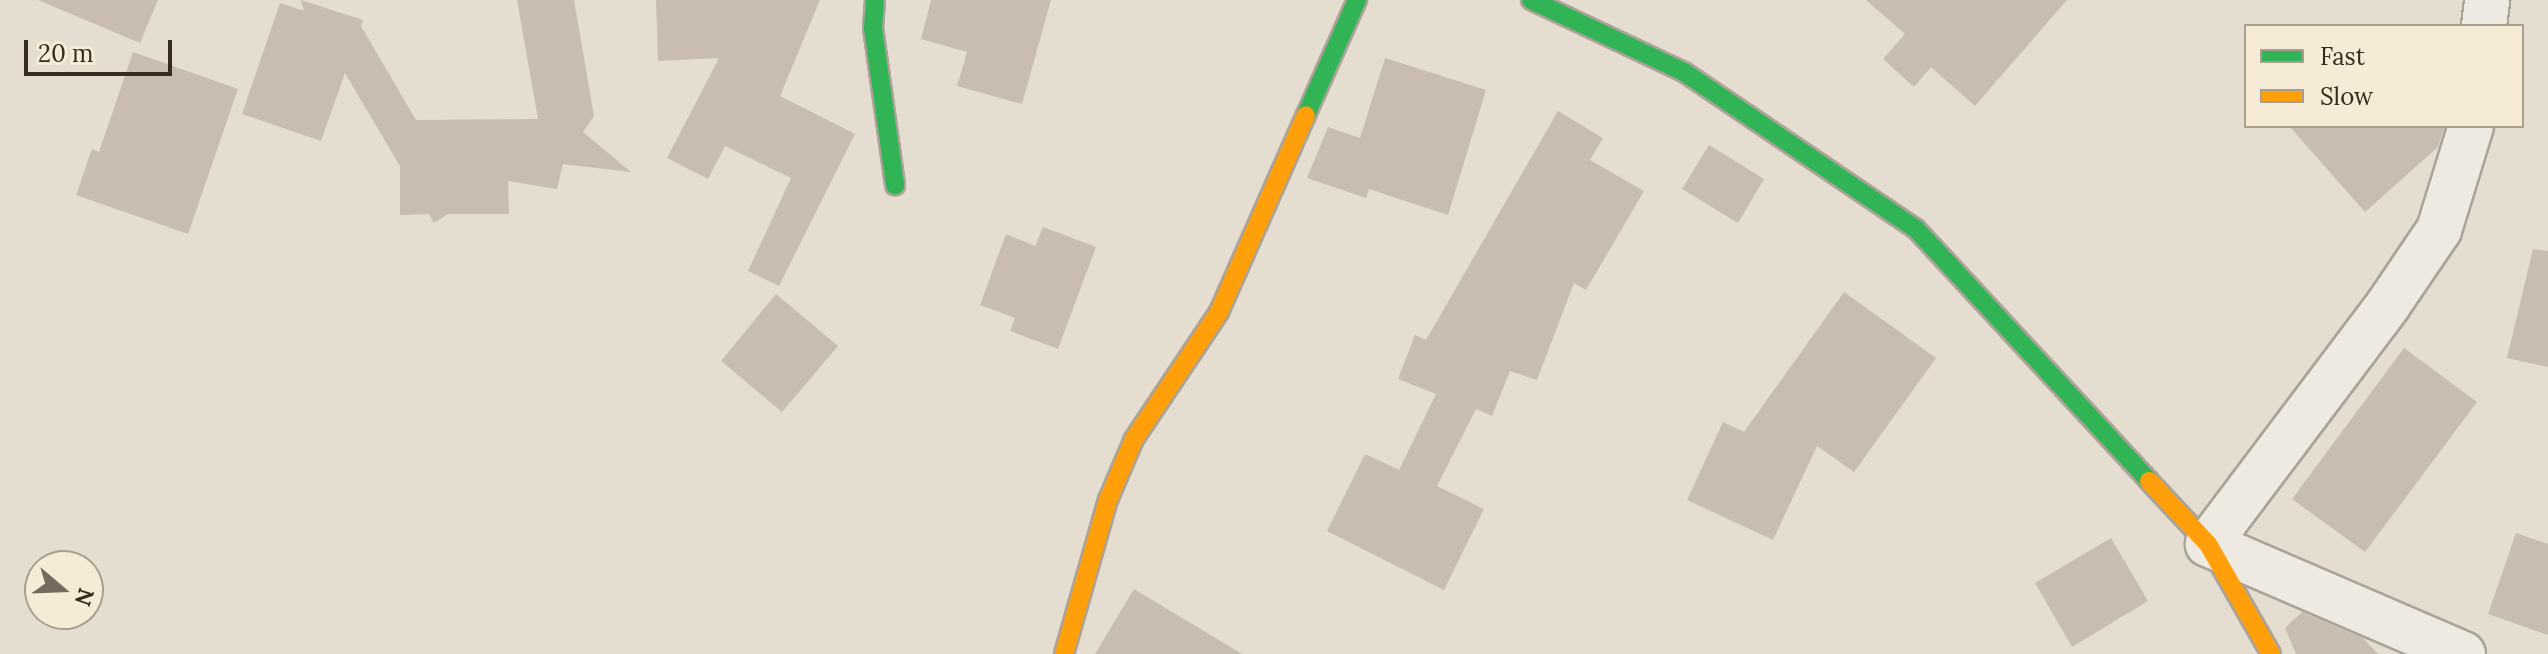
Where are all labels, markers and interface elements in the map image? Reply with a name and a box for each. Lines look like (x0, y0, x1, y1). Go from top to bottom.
scale bar (28, 24, 176, 74)
legend (2244, 24, 2524, 128)
text: 20 m (38, 38, 94, 69)
text: Fast (2320, 41, 2365, 72)
text: Slow (2320, 81, 2373, 112)
north arrow (24, 550, 104, 630)
text: N (69, 585, 101, 610)

